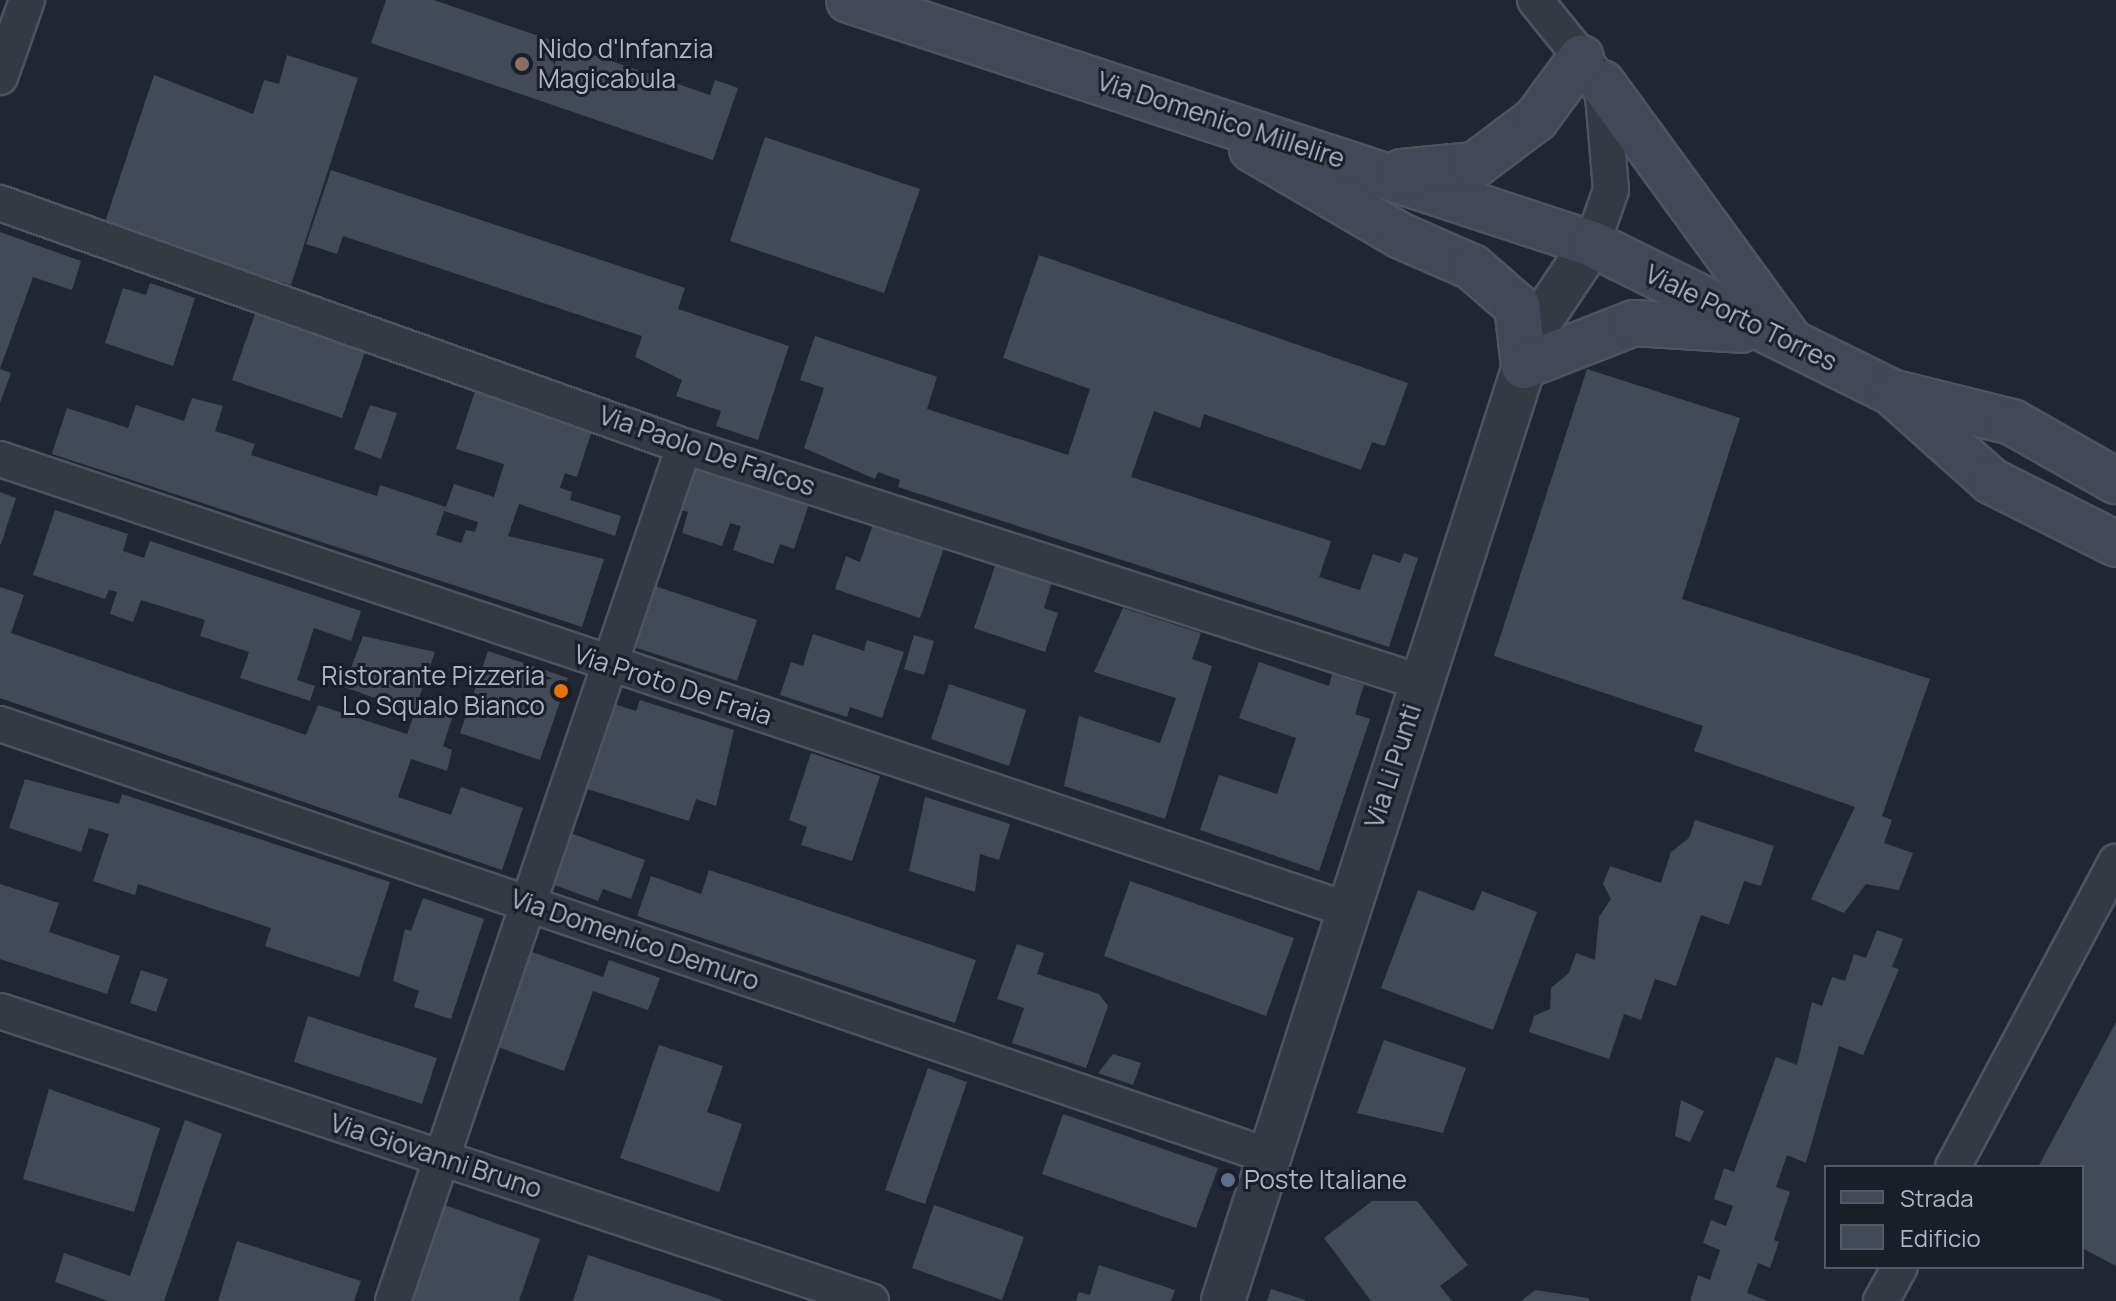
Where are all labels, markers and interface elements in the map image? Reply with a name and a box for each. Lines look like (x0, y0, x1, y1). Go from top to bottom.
place label: Nido d'Infanzia Magicabula (538, 33, 713, 94)
marker: Nido d'Infanzia Magicabula (513, 55, 531, 73)
street label: Via Domenico Millelire (1093, 65, 1349, 175)
street label: Viale Porto Torres (1640, 258, 1842, 378)
street label: Via Paolo De Falcos (595, 399, 819, 503)
street label: Via Proto De Fraia (570, 638, 776, 732)
place label: Ristorante Pizzeria Lo Squalo Bianco (321, 660, 545, 722)
marker: Ristorante Pizzeria Lo Squalo Bianco (552, 682, 570, 700)
street label: Via Li Punti (1358, 700, 1428, 832)
street label: Via Domenico Demuro (507, 883, 763, 997)
street label: Via Giovanni Bruno (326, 1107, 546, 1205)
place label: Poste Italiane (1244, 1164, 1407, 1196)
legend (1824, 1165, 2084, 1269)
marker: Poste Italiane (1219, 1171, 1237, 1189)
text: Strada (1900, 1181, 1973, 1214)
text: Edificio (1900, 1221, 1981, 1254)

